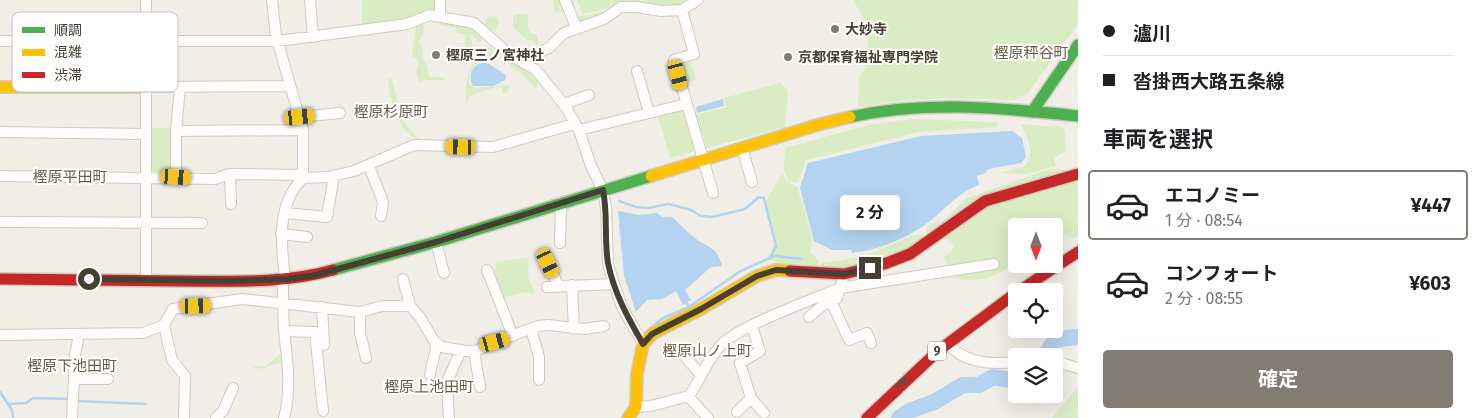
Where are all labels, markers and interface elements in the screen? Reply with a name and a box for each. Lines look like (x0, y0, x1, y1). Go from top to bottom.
legend (12, 12, 178, 92)
place label: 大妙寺 (845, 21, 887, 38)
text: 順調 (54, 22, 82, 39)
text: 瀘川 (1133, 22, 1171, 45)
marker: 大妙寺 (829, 23, 841, 35)
text: 混雑 (54, 44, 82, 61)
district label: 樫原秤谷町 (993, 44, 1069, 62)
place label: 樫原三ノ宮神社 (446, 47, 544, 64)
marker: 樫原三ノ宮神社 (430, 49, 442, 61)
place label: 京都保育福祉専門学院 (798, 49, 938, 66)
marker: 京都保育福祉専門学院 (782, 51, 794, 63)
car (666, 59, 689, 91)
text: 渋滞 (54, 67, 82, 84)
text: 沓掛西大路五条線 (1133, 70, 1285, 93)
district label: 樫原杉原町 (353, 103, 429, 121)
car (284, 108, 315, 126)
text: 車両を選択 (1103, 126, 1213, 153)
car (445, 139, 476, 155)
district label: 樫原平田町 (32, 168, 108, 186)
car (160, 169, 191, 185)
icon: car (1105, 183, 1150, 228)
text: エコノミー (1165, 184, 1260, 207)
text: ¥447 (1411, 194, 1451, 217)
callout: 2 分 (840, 196, 900, 230)
text: 2 分 (856, 203, 884, 222)
text: 1 分 · 08:54 (1165, 211, 1243, 230)
north arrow (1008, 218, 1062, 272)
map controls (1008, 218, 1063, 403)
car (534, 246, 561, 280)
route end (859, 257, 881, 279)
icon: car (1105, 261, 1150, 306)
text: コンフォート (1165, 262, 1278, 285)
route start (78, 268, 100, 290)
text: ¥603 (1409, 272, 1451, 295)
button: locate (1008, 283, 1063, 338)
text: 2 分 · 08:55 (1165, 289, 1243, 308)
car (180, 298, 211, 314)
car (478, 331, 511, 353)
district label: 樫原山ノ上町 (662, 342, 752, 360)
road number: 9 (928, 342, 946, 361)
button: layers (1008, 348, 1063, 403)
button: 確定 (1103, 350, 1453, 408)
district label: 樫原下池田町 (27, 357, 117, 375)
district label: 樫原上池田町 (384, 378, 474, 396)
one-way arrow (895, 378, 907, 389)

